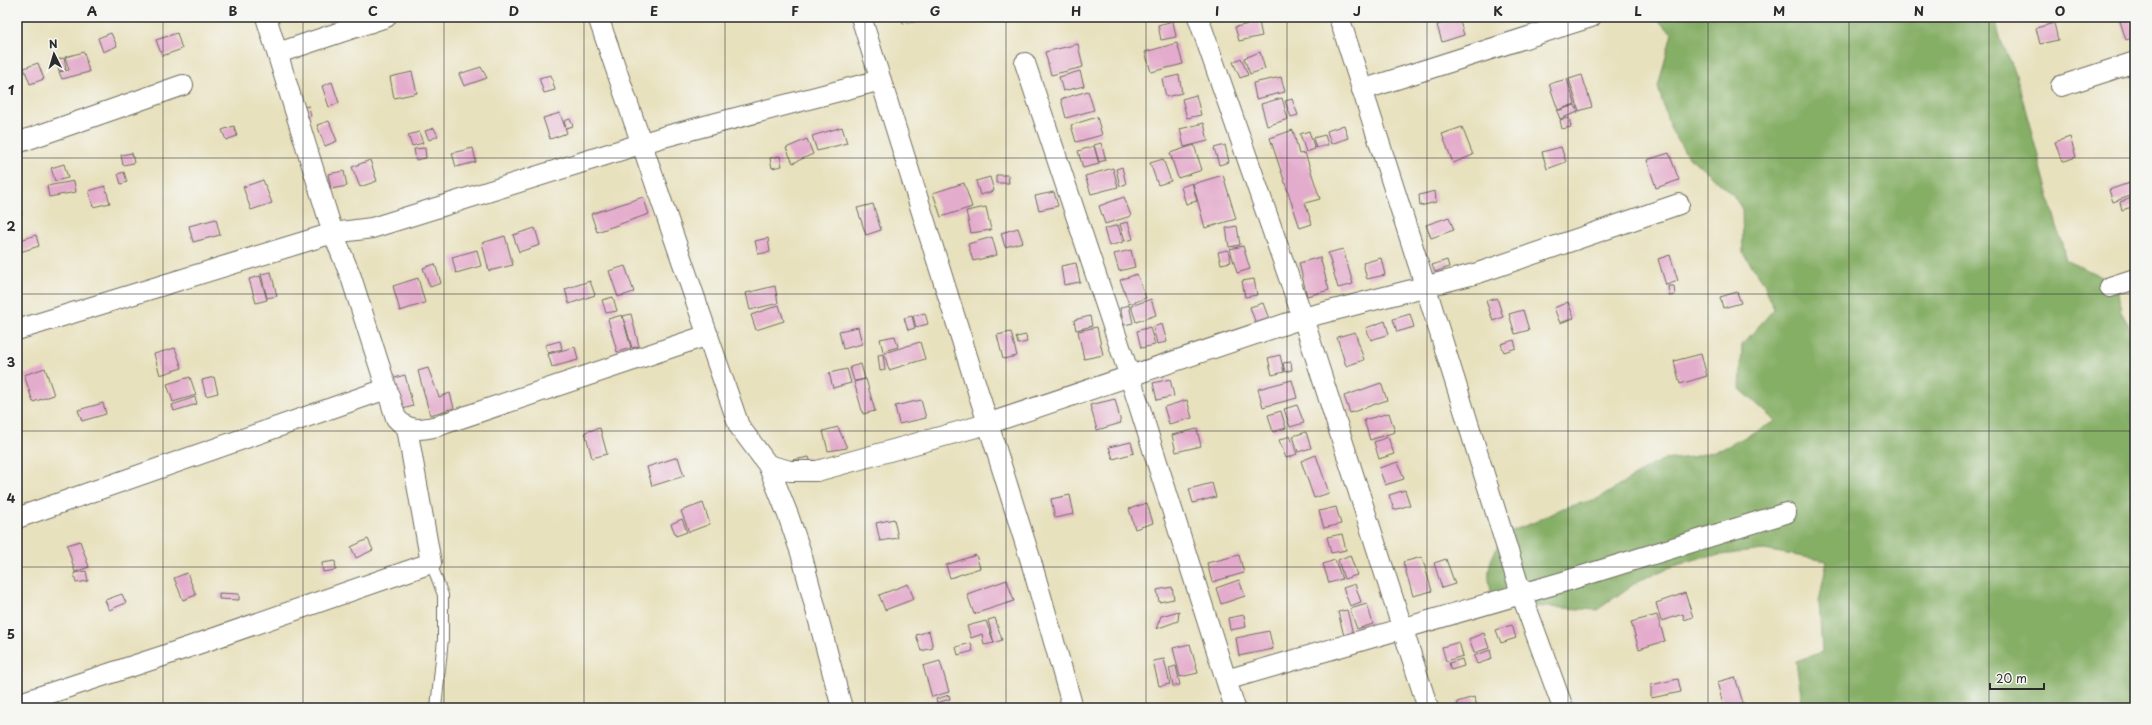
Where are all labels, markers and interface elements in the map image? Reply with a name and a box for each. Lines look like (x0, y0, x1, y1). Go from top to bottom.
text: A (87, 1, 97, 20)
text: B (229, 1, 238, 20)
text: C (368, 1, 378, 20)
text: D (509, 1, 519, 20)
text: E (650, 1, 658, 20)
text: F (791, 1, 799, 20)
text: G (930, 1, 940, 20)
text: H (1071, 1, 1081, 20)
text: I (1215, 1, 1219, 20)
text: J (1353, 1, 1361, 20)
text: K (1493, 1, 1503, 20)
text: L (1634, 1, 1642, 20)
text: M (1773, 1, 1785, 20)
text: N (1914, 1, 1924, 20)
text: O (2055, 1, 2065, 20)
north arrow (34, 34, 74, 74)
text: N (48, 35, 58, 52)
text: 1 (8, 80, 14, 99)
text: 2 (6, 216, 16, 235)
text: 3 (7, 352, 16, 371)
text: 4 (7, 488, 16, 507)
text: 5 (7, 624, 15, 643)
scale bar (1990, 665, 2044, 691)
text: 20 m (1996, 669, 2027, 687)

